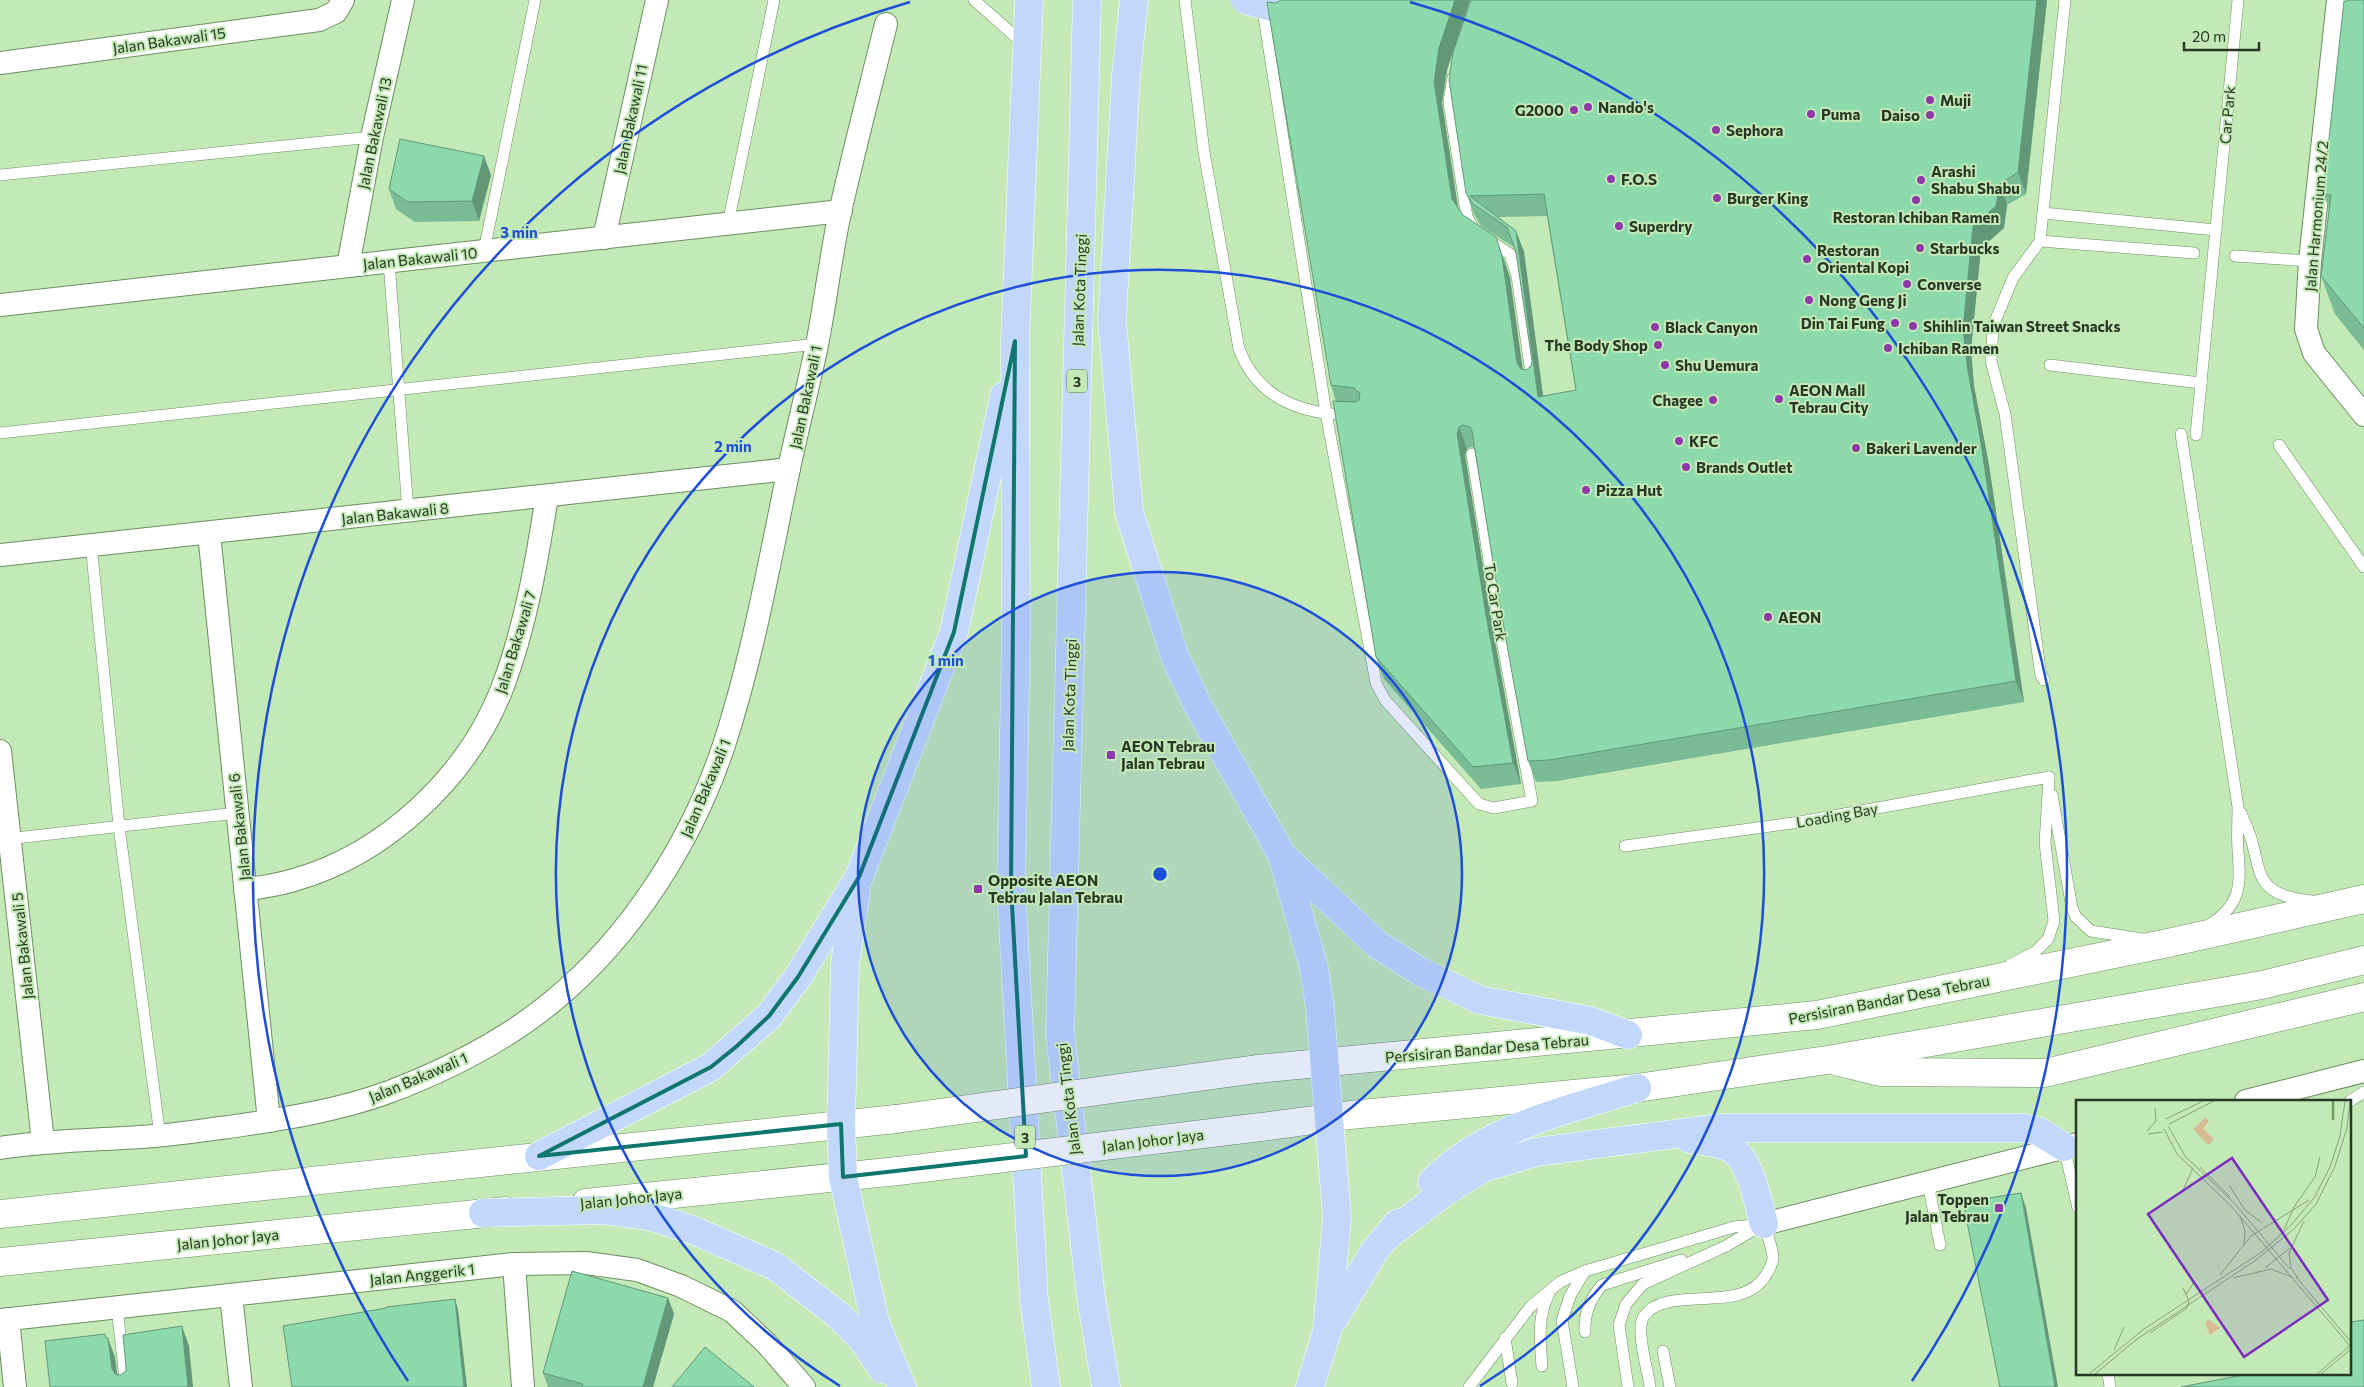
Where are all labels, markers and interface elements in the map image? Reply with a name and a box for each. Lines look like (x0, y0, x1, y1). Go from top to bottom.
scale bar (2184, 20, 2259, 52)
street label: Jalan Bakawali 15 (111, 23, 227, 57)
text: 20 m (2192, 27, 2226, 45)
street label: Jalan Bakawali 11 (610, 62, 650, 176)
street label: Jalan Bakawali 13 (353, 75, 395, 191)
street label: Car Park (2215, 85, 2239, 145)
place label: Muji (1940, 91, 1971, 109)
marker: Muji (1924, 94, 1936, 106)
place label: Nando's (1598, 98, 1654, 116)
place label: G2000 (1515, 101, 1564, 119)
marker: Nando's (1582, 101, 1594, 113)
marker: G2000 (1568, 104, 1580, 116)
place label: Puma (1821, 105, 1860, 123)
place label: Daiso (1881, 106, 1920, 124)
marker: Puma (1805, 108, 1817, 120)
marker: Daiso (1924, 109, 1936, 121)
place label: Sephora (1726, 121, 1783, 139)
marker: Sephora (1710, 124, 1722, 136)
street label: Jalan Harmonium 24/2 (2300, 140, 2332, 292)
place label: Arashi Shabu Shabu (1931, 162, 2020, 197)
place label: F.O.S (1621, 170, 1657, 188)
marker: F.O.S (1605, 173, 1617, 185)
marker: Arashi Shabu Shabu (1915, 174, 1927, 186)
place label: Burger King (1727, 189, 1808, 207)
marker: Burger King (1711, 192, 1723, 204)
marker: Restoran Ichiban Ramen (1910, 194, 1922, 206)
place label: Restoran Ichiban Ramen (1833, 208, 1999, 226)
place label: Superdry (1629, 217, 1693, 235)
marker: Superdry (1613, 220, 1625, 232)
text: 3 min (500, 223, 538, 241)
street label: Jalan Kota Tinggi (1068, 233, 1090, 347)
place label: Starbucks (1930, 239, 2000, 257)
place label: Restoran Oriental Kopi (1817, 241, 1909, 276)
marker: Starbucks (1914, 242, 1926, 254)
street label: Jalan Bakawali 10 (362, 243, 478, 273)
marker: Restoran Oriental Kopi (1801, 253, 1813, 265)
place label: Converse (1917, 275, 1981, 293)
marker: Converse (1901, 278, 1913, 290)
place label: Nong Geng Ji (1819, 291, 1907, 309)
marker: Nong Geng Ji (1803, 294, 1815, 306)
place label: Din Tai Fung (1801, 314, 1885, 332)
marker: Din Tai Fung (1889, 317, 1901, 329)
place label: Shihlin Taiwan Street Snacks (1923, 317, 2120, 335)
place label: Black Canyon (1665, 318, 1758, 336)
marker: Shihlin Taiwan Street Snacks (1907, 320, 1919, 332)
marker: Black Canyon (1649, 321, 1661, 333)
place label: The Body Shop (1545, 336, 1648, 354)
marker: The Body Shop (1652, 339, 1664, 351)
place label: Ichiban Ramen (1898, 339, 1999, 357)
marker: Ichiban Ramen (1882, 342, 1894, 354)
street label: Jalan Bakawali 1 (785, 344, 825, 450)
place label: Shu Uemura (1675, 356, 1759, 374)
marker: Shu Uemura (1659, 359, 1671, 371)
road number: 3 (1067, 370, 1087, 392)
place label: AEON Mall Tebrau City (1789, 381, 1869, 416)
place label: Chagee (1652, 391, 1703, 409)
marker: AEON Mall Tebrau City (1773, 393, 1785, 405)
marker: Chagee (1707, 394, 1719, 406)
place label: KFC (1689, 432, 1718, 450)
marker: KFC (1673, 435, 1685, 447)
text: 2 min (714, 437, 752, 455)
place label: Bakeri Lavender (1866, 439, 1977, 457)
marker: Bakeri Lavender (1850, 442, 1862, 454)
place label: Brands Outlet (1696, 458, 1793, 476)
marker: Brands Outlet (1680, 461, 1692, 473)
place label: Pizza Hut (1596, 481, 1662, 499)
marker: Pizza Hut (1580, 484, 1592, 496)
street label: Jalan Bakawali 8 (340, 498, 450, 528)
street label: To Car Park (1481, 562, 1511, 642)
street label: Jalan Bakawali 7 (491, 588, 539, 696)
place label: AEON (1778, 608, 1821, 626)
marker: AEON (1762, 611, 1774, 623)
street label: Jalan Kota Tinggi (1058, 638, 1080, 752)
text: 1 min (928, 651, 964, 669)
street label: Jalan Bakawali 1 (676, 736, 734, 840)
place label: AEON Tebrau Jalan Tebrau (1121, 737, 1215, 772)
marker: AEON Tebrau Jalan Tebrau (1105, 749, 1117, 761)
street label: Jalan Bakawali 6 (224, 772, 254, 882)
street label: Loading Bay (1795, 799, 1879, 831)
centre of rings (1151, 865, 1169, 883)
place label: Opposite AEON Tebrau Jalan Tebrau (988, 871, 1123, 906)
marker: Opposite AEON Tebrau Jalan Tebrau (972, 883, 984, 895)
street label: Jalan Bakawali 5 (7, 892, 37, 1000)
street label: Persisiran Bandar Desa Tebrau (1787, 971, 1991, 1027)
street label: Persisiran Bandar Desa Tebrau (1384, 1030, 1590, 1066)
street label: Jalan Kota Tinggi (1052, 1042, 1084, 1156)
street label: Jalan Bakawali 1 (366, 1048, 470, 1106)
inset map (2076, 1100, 2352, 1374)
street label: Jalan Johor Jaya (1101, 1125, 1205, 1155)
road number: 3 (1015, 1126, 1035, 1148)
street label: Jalan Johor Jaya (579, 1184, 683, 1212)
place label: Toppen Jalan Tebrau (1905, 1190, 1989, 1225)
marker: Toppen Jalan Tebrau (1993, 1202, 2005, 1214)
street label: Jalan Johor Jaya (176, 1225, 280, 1253)
street label: Jalan Anggerik 1 (369, 1260, 475, 1288)

